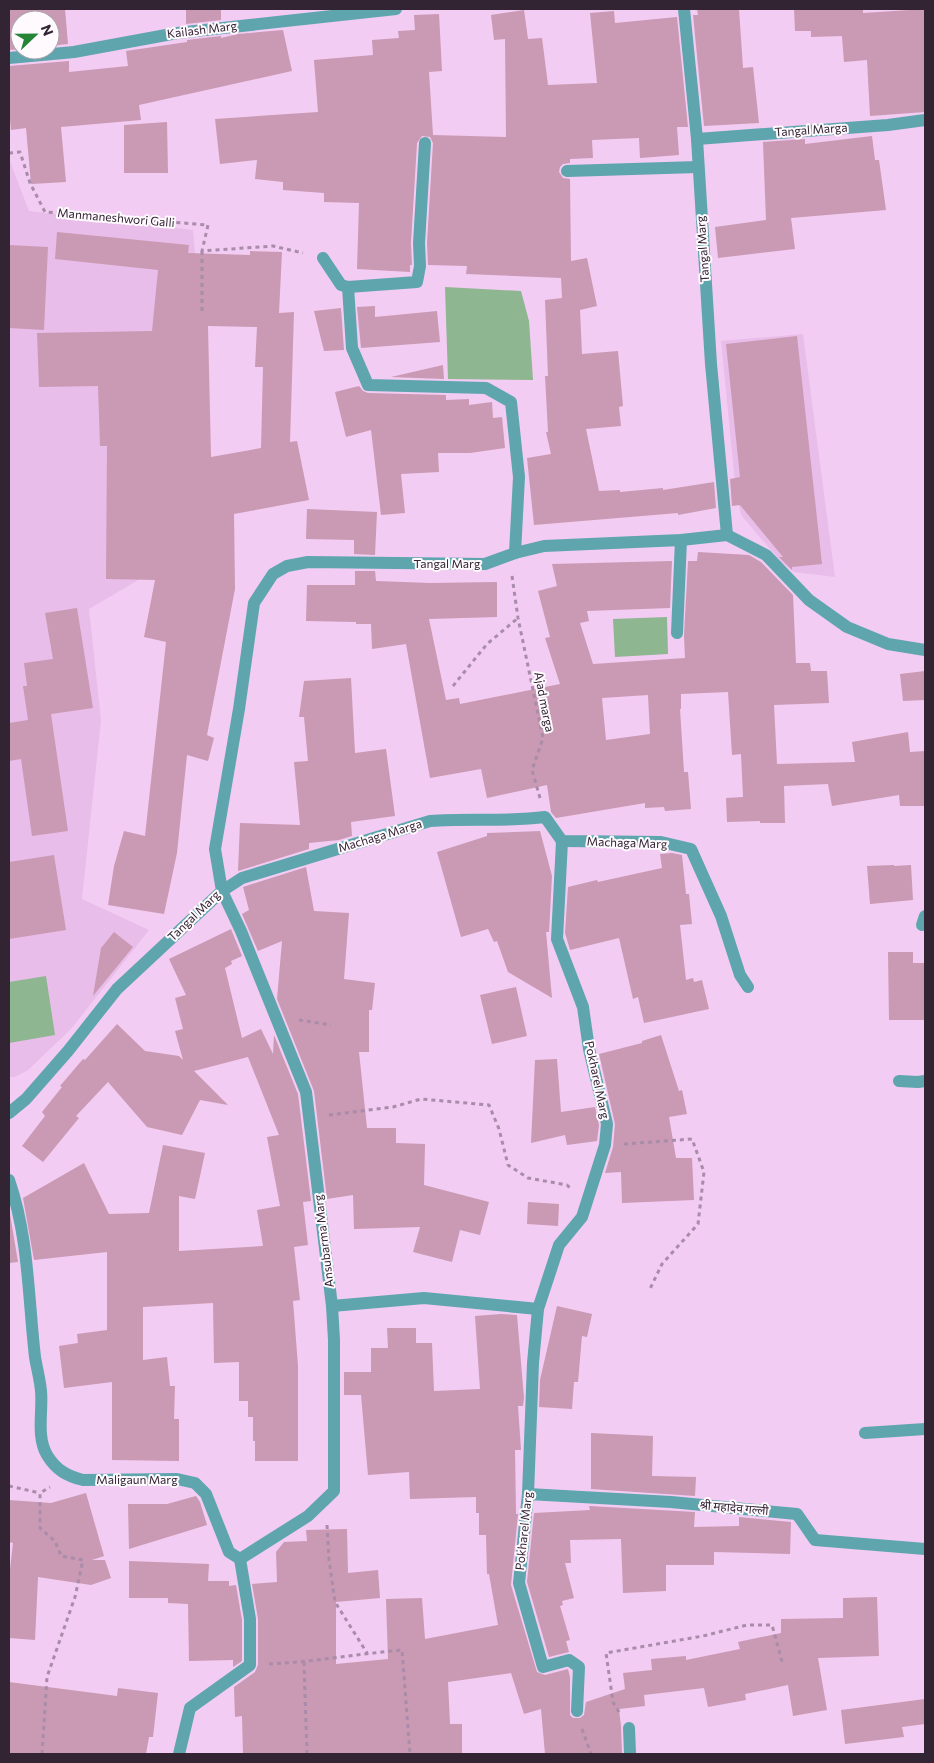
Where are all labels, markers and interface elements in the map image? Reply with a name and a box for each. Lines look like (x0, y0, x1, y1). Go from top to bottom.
north arrow (10, 10, 60, 60)
street label: Kailash Marg (166, 18, 238, 40)
text: N (38, 22, 57, 38)
street label: Tangal Marga (774, 119, 848, 139)
street label: Manmaneshwori Galli (57, 205, 175, 229)
street label: Tangal Marg (693, 215, 711, 283)
street label: Tangal Marg (414, 556, 481, 570)
street label: Ajad marga (532, 670, 558, 733)
street label: Machaga Marga (336, 816, 423, 854)
street label: Machaga Marg (586, 834, 668, 850)
street label: Tangal Marg (164, 887, 223, 944)
street label: Pokharel Marg (583, 1040, 613, 1121)
street label: Ansubarma Marg (310, 1193, 336, 1288)
street label: Maligaun Marg (96, 1472, 178, 1486)
street label: Pokharel Marg (512, 1490, 534, 1571)
street label: श्री महादेव गल्ली (699, 1497, 770, 1517)

